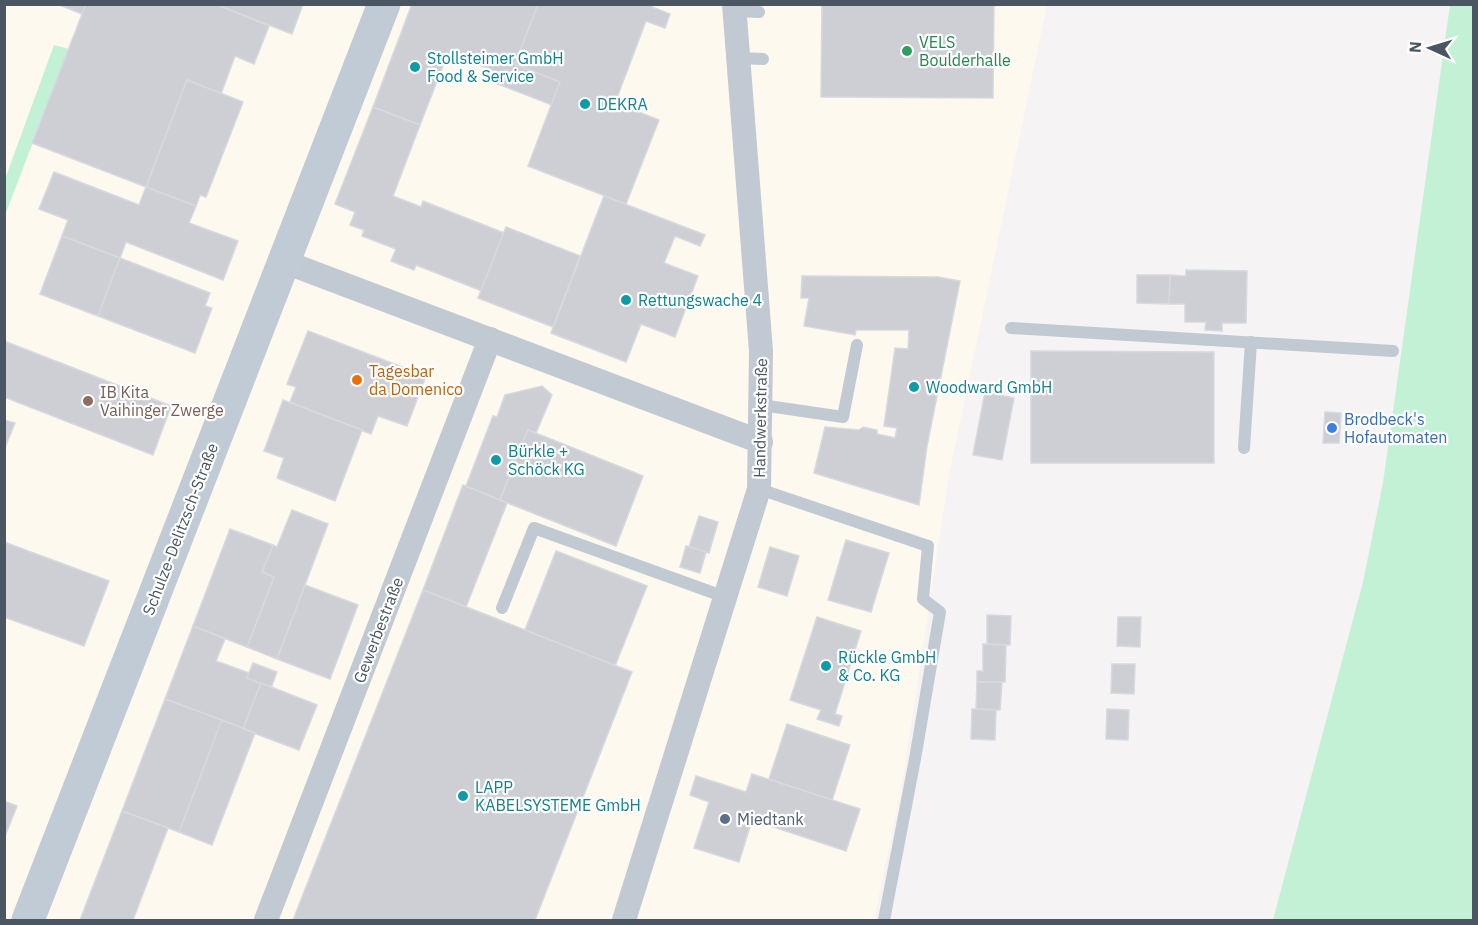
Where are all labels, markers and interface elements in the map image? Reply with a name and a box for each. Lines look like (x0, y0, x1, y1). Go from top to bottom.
north arrow (1400, 18, 1460, 78)
place label: VELS Boulderhalle (919, 32, 1011, 70)
text: N (1405, 40, 1425, 53)
marker: VELS Boulderhalle (900, 44, 914, 58)
place label: Stollsteimer GmbH Food & Service (427, 48, 564, 86)
marker: Stollsteimer GmbH Food & Service (408, 60, 422, 74)
place label: DEKRA (597, 94, 648, 114)
marker: DEKRA (578, 97, 592, 111)
place label: Rettungswache 4 (638, 290, 762, 310)
marker: Rettungswache 4 (619, 293, 633, 307)
street label: Handwerkstraße (749, 358, 771, 478)
place label: Tagesbar da Domenico (369, 361, 463, 399)
marker: Tagesbar da Domenico (350, 373, 364, 387)
place label: Woodward GmbH (926, 377, 1052, 397)
marker: Woodward GmbH (907, 380, 921, 394)
place label: IB Kita Vaihinger Zwerge (100, 382, 224, 420)
marker: IB Kita Vaihinger Zwerge (81, 394, 95, 408)
place label: Brodbeck's Hofautomaten (1344, 409, 1447, 447)
marker: Brodbeck's Hofautomaten (1325, 421, 1339, 435)
street label: Schulze-Delitzsch-Straße (138, 440, 222, 618)
place label: Bürkle + Schöck KG (508, 441, 585, 479)
marker: Bürkle + Schöck KG (489, 453, 503, 467)
street label: Gewerbestraße (349, 574, 407, 686)
place label: Rückle GmbH & Co. KG (838, 647, 936, 685)
marker: Rückle GmbH & Co. KG (819, 659, 833, 673)
place label: LAPP KABELSYSTEME GmbH (475, 777, 641, 815)
marker: LAPP KABELSYSTEME GmbH (456, 789, 470, 803)
place label: Miedtank (737, 809, 804, 829)
marker: Miedtank (718, 812, 732, 826)

